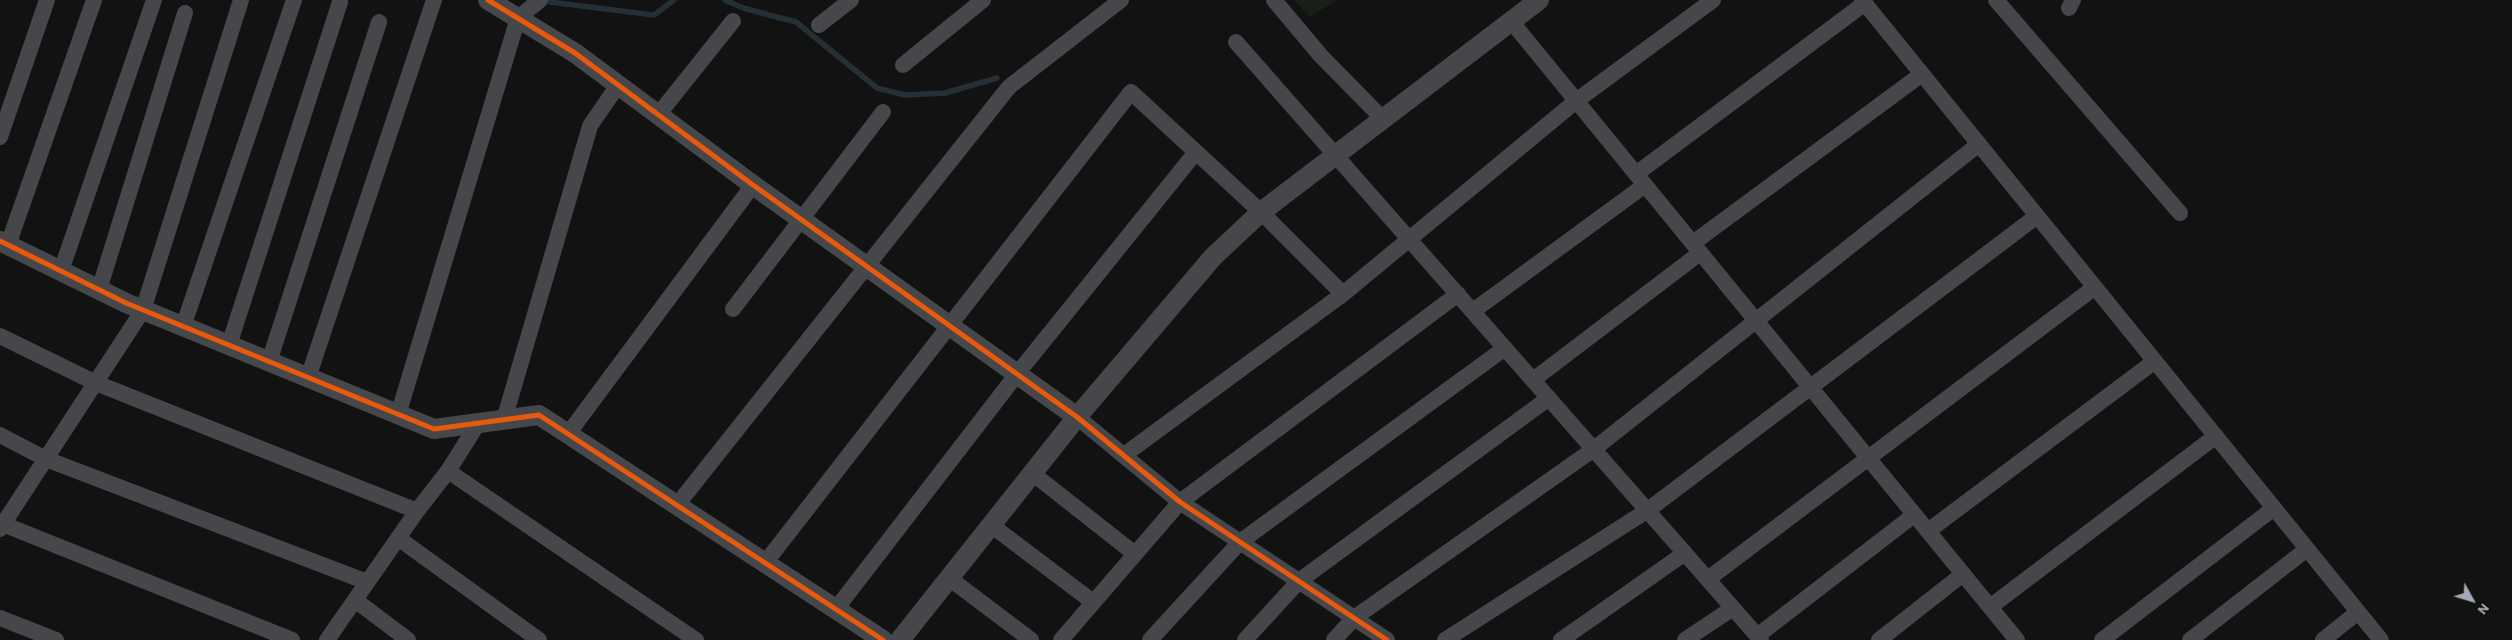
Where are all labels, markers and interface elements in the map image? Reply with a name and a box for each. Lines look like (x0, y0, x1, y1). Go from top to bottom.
north arrow (2447, 575, 2497, 625)
text: N (2475, 601, 2494, 619)

